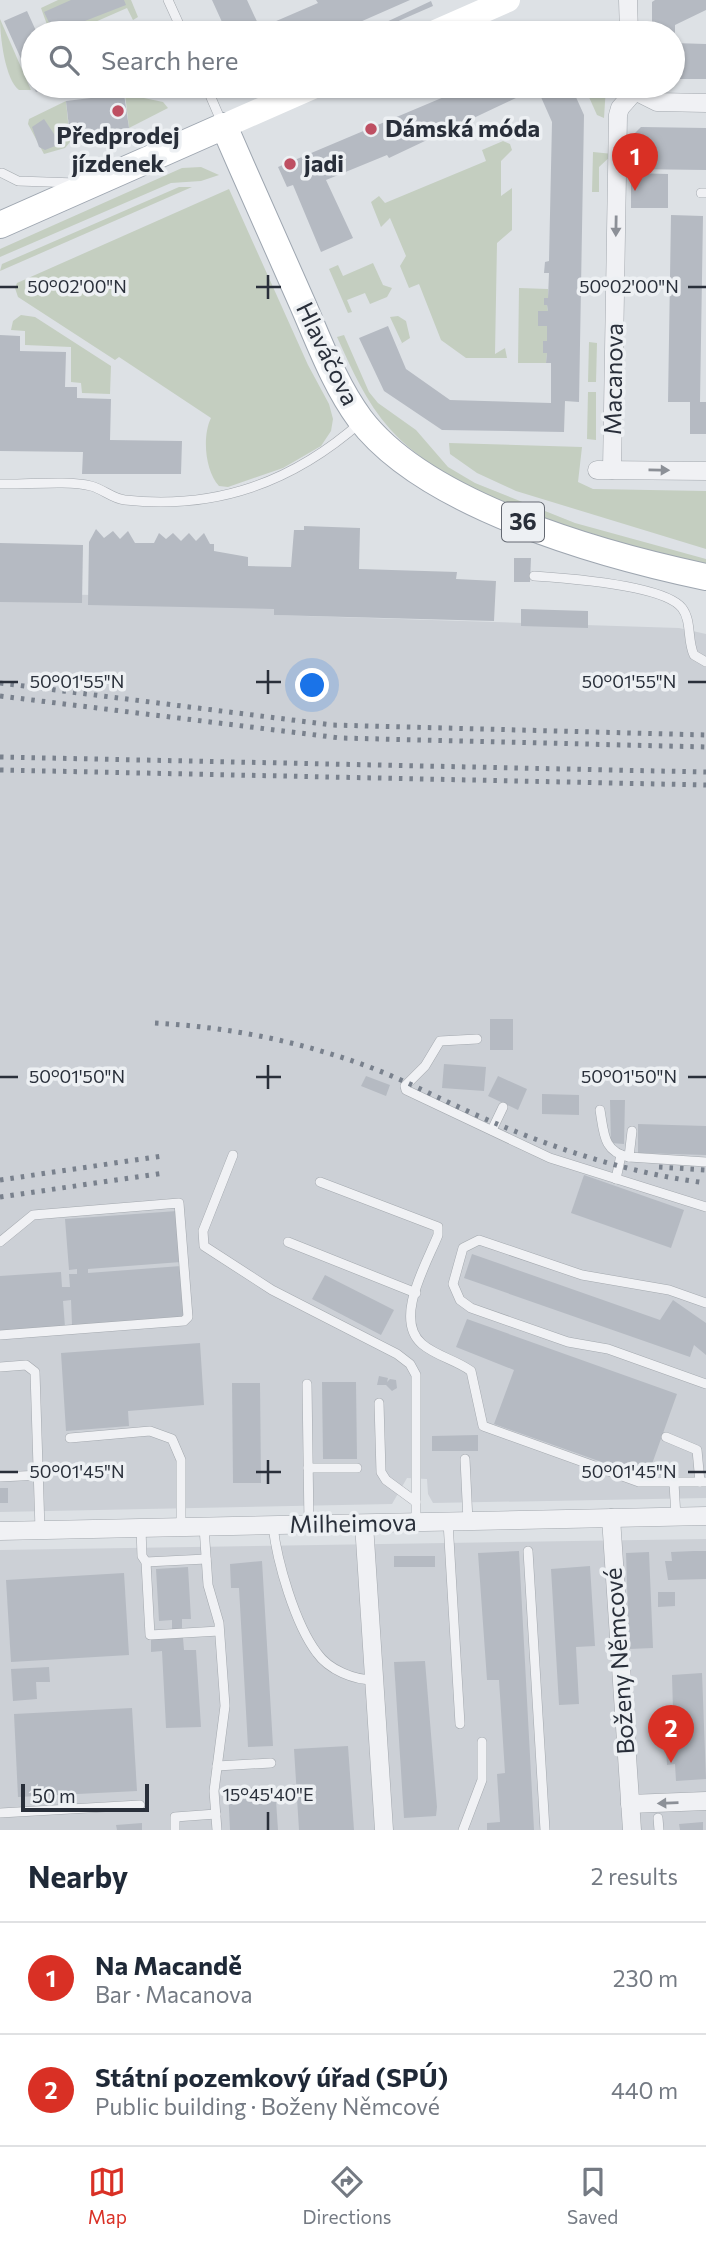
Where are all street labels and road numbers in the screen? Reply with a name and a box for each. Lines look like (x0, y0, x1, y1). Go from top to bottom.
street label: Hlaváčova (291, 297, 366, 410)
street label: Macanova (597, 323, 628, 435)
road number: 36 (502, 502, 544, 542)
street label: Milheimova (289, 1507, 417, 1538)
street label: Boženy Němcové (598, 1567, 639, 1755)

